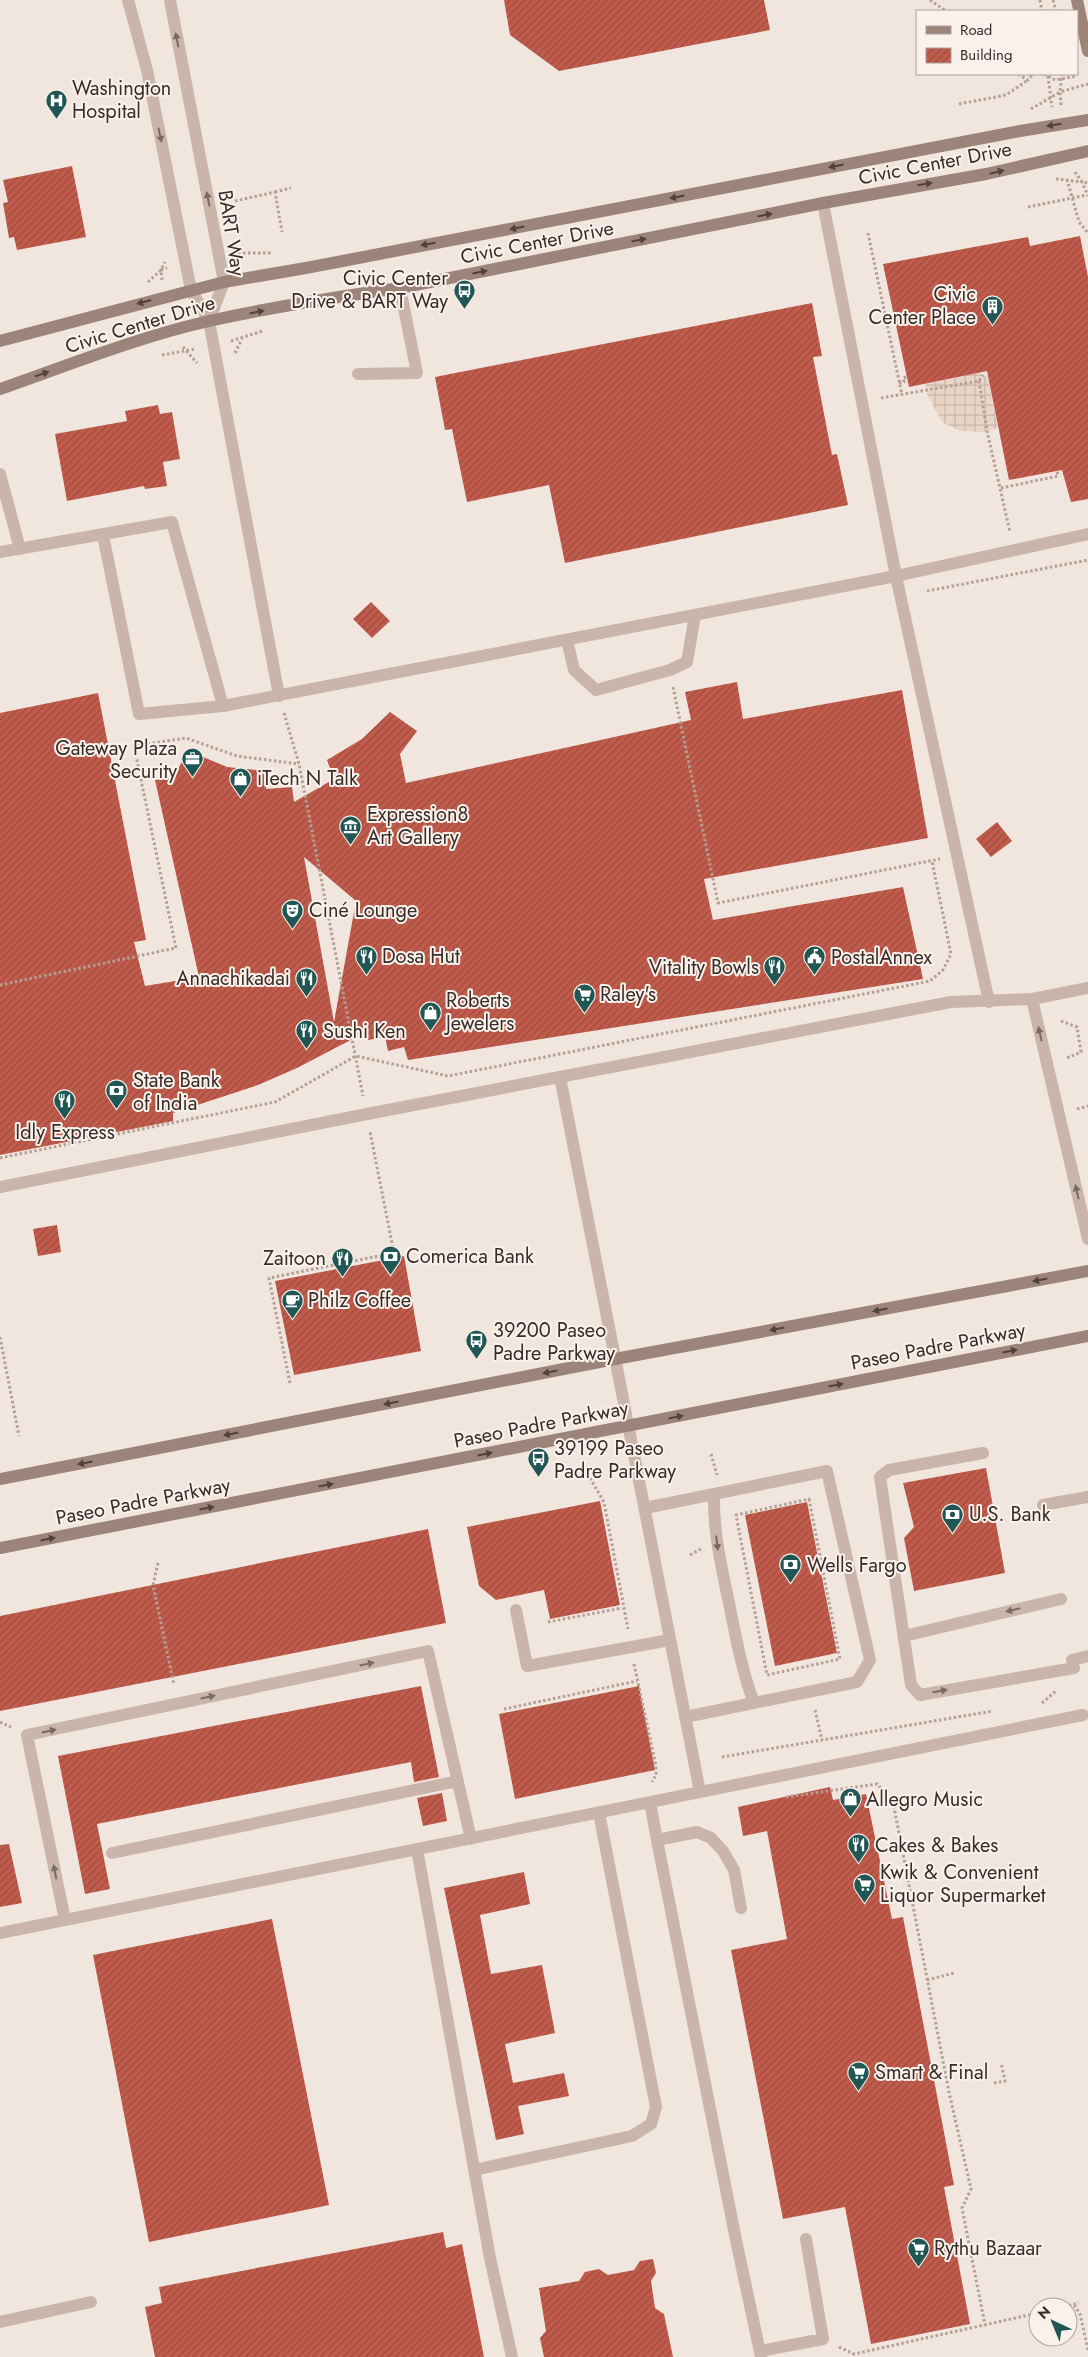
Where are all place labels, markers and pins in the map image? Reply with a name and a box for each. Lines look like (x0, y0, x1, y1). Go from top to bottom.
place label: Washington Hospital (72, 74, 171, 126)
hospital icon: Washington Hospital (44, 88, 68, 119)
place label: Civic Center Drive & BART Way (291, 264, 448, 316)
bus stop icon: Civic Center Drive & BART Way (452, 278, 476, 309)
place label: Civic Center Place (869, 280, 976, 332)
building icon: Civic Center Place (980, 294, 1004, 325)
place label: Gateway Plaza Security (55, 734, 177, 786)
office icon: Gateway Plaza Security (181, 747, 205, 778)
place label: iTech N Talk (257, 764, 358, 793)
shop icon: iTech N Talk (229, 766, 253, 797)
place label: Expression8 Art Gallery (367, 800, 468, 852)
museum icon: Expression8 Art Gallery (339, 814, 363, 845)
place label: Ciné Lounge (309, 896, 417, 925)
theatre icon: Ciné Lounge (281, 898, 305, 929)
place label: Dosa Hut (382, 942, 460, 971)
place label: PostalAnnex (831, 943, 933, 972)
restaurant icon: Dosa Hut (354, 944, 378, 975)
public building icon: PostalAnnex (803, 945, 827, 976)
place label: Vitality Bowls (649, 953, 759, 982)
restaurant icon: Vitality Bowls (763, 955, 787, 986)
place label: Annachikadai (176, 964, 290, 993)
restaurant icon: Annachikadai (294, 966, 318, 997)
place label: Raley's (600, 980, 656, 1009)
supermarket icon: Raley's (572, 982, 596, 1013)
place label: Roberts Jewelers (443, 986, 514, 1038)
shop icon: Roberts Jewelers (418, 1000, 442, 1031)
place label: Sushi Ken (323, 1017, 406, 1046)
restaurant icon: Sushi Ken (295, 1019, 319, 1050)
place label: State Bank of India (133, 1066, 220, 1118)
bank icon: State Bank of India (105, 1079, 129, 1110)
restaurant icon: Idly Express (53, 1088, 77, 1119)
place label: Idly Express (15, 1118, 115, 1147)
place label: Comerica Bank (406, 1242, 534, 1271)
place label: Zaitoon (263, 1244, 326, 1273)
bank icon: Comerica Bank (378, 1244, 402, 1275)
restaurant icon: Zaitoon (330, 1246, 354, 1277)
place label: Philz Coffee (308, 1286, 411, 1315)
cafe icon: Philz Coffee (280, 1288, 304, 1319)
place label: 39200 Paseo Padre Parkway (493, 1316, 615, 1368)
bus stop icon: 39200 Paseo Padre Parkway (465, 1329, 489, 1360)
place label: 39199 Paseo Padre Parkway (554, 1434, 676, 1486)
bus stop icon: 39199 Paseo Padre Parkway (526, 1447, 550, 1478)
place label: U.S. Bank (969, 1500, 1051, 1529)
bank icon: U.S. Bank (941, 1502, 965, 1533)
place label: Wells Fargo (807, 1551, 907, 1580)
bank icon: Wells Fargo (779, 1553, 803, 1584)
place label: Allegro Music (866, 1785, 983, 1814)
shop icon: Allegro Music (838, 1787, 862, 1818)
place label: Cakes & Bakes (875, 1831, 998, 1860)
restaurant icon: Cakes & Bakes (847, 1833, 871, 1864)
place label: Kwik & Convenient Liquor Supermarket (880, 1858, 1046, 1910)
supermarket icon: Kwik & Convenient Liquor Supermarket (852, 1872, 876, 1903)
place label: Smart & Final (875, 2058, 988, 2087)
supermarket icon: Smart & Final (847, 2060, 871, 2091)
place label: Rythu Bazaar (934, 2234, 1042, 2263)
supermarket icon: Rythu Bazaar (906, 2236, 930, 2267)

